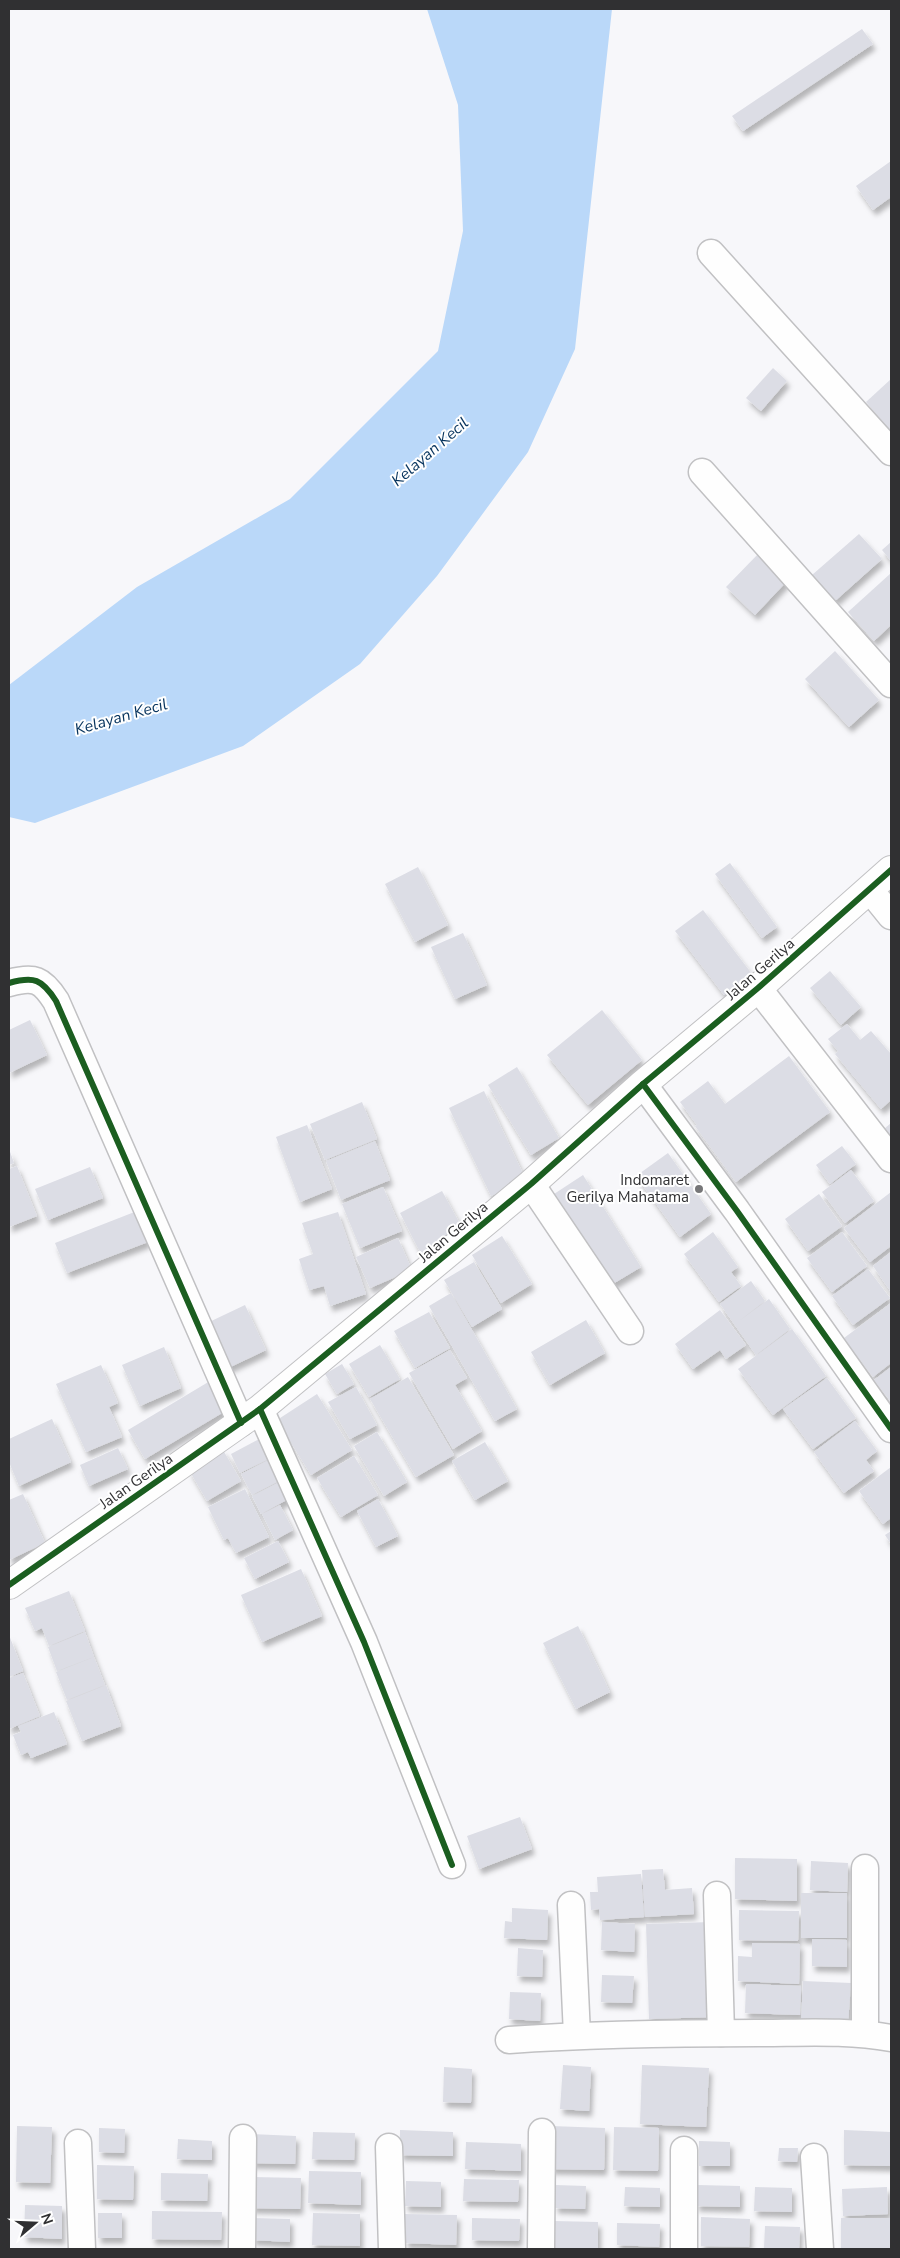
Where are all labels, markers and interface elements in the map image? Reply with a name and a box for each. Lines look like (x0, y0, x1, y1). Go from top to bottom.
water label: Kelayan Kecil (387, 412, 473, 492)
water label: Kelayan Kecil (72, 693, 170, 741)
street label: Jalan Gerilya (721, 934, 799, 1005)
place label: Indomaret Gerilya Mahatama (566, 1170, 690, 1207)
marker: Indomaret Gerilya Mahatama (693, 1183, 705, 1195)
street label: Jalan Gerilya (413, 1197, 492, 1268)
street label: Jalan Gerilya (95, 1448, 177, 1514)
north arrow (10, 2198, 60, 2248)
text: N (36, 2211, 58, 2227)

